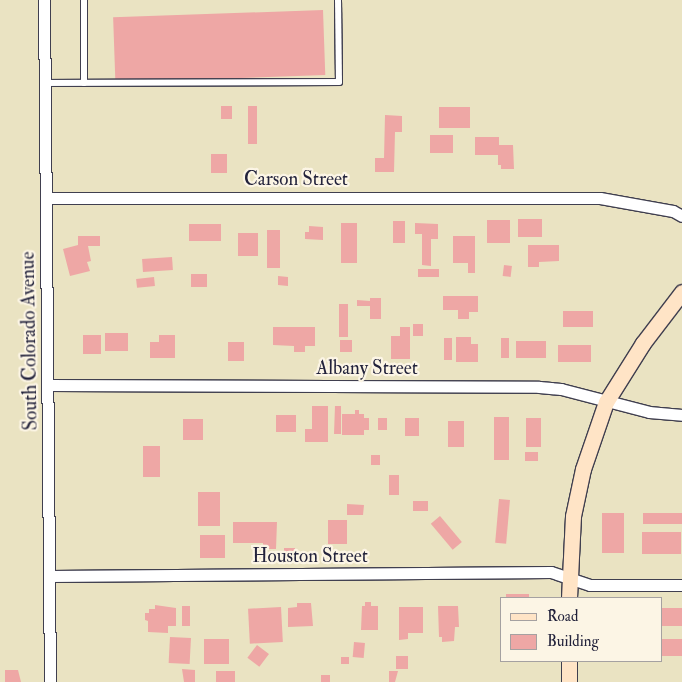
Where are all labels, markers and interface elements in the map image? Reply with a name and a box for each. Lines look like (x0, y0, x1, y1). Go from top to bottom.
street label: Carson Street (244, 169, 348, 191)
street label: South Colorado Avenue (17, 251, 43, 431)
street label: Albany Street (316, 358, 418, 380)
street label: Houston Street (252, 546, 368, 568)
legend (500, 597, 662, 662)
text: Road (547, 607, 578, 626)
text: Building (547, 632, 599, 651)

